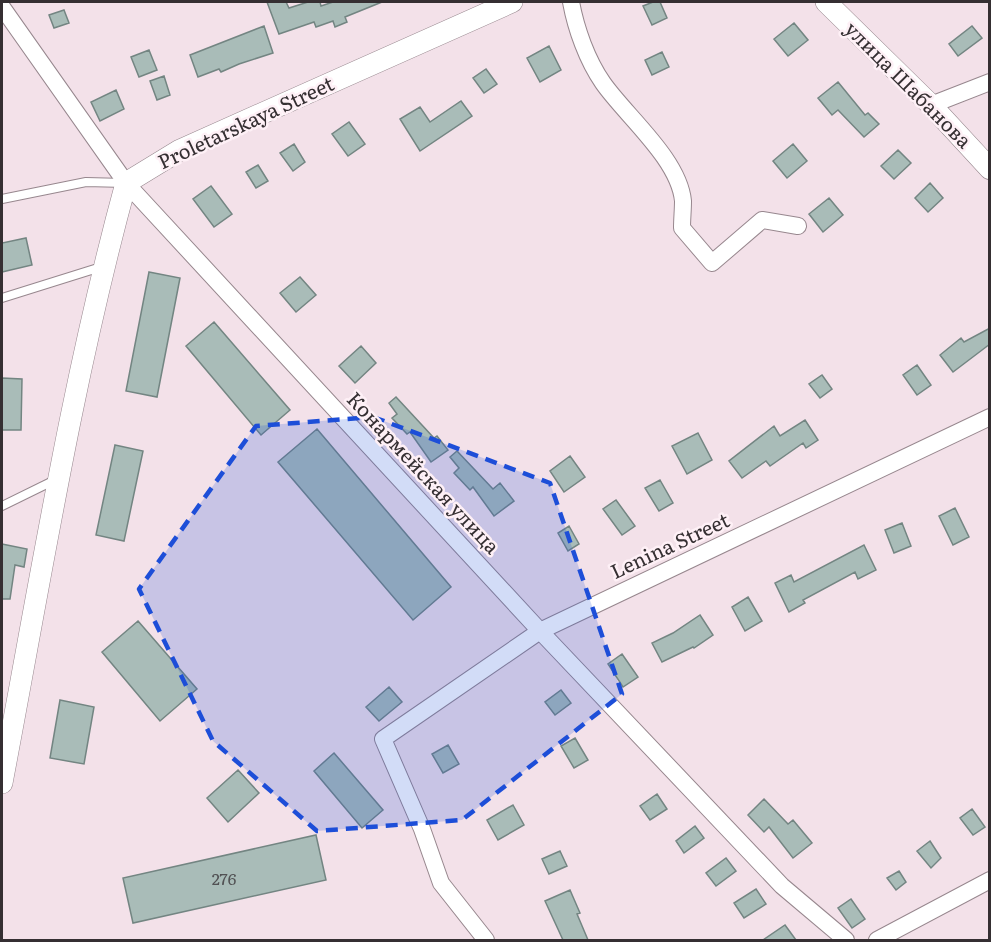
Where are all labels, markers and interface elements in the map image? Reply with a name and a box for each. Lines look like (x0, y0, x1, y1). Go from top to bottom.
street label: улица Шабанова (839, 13, 980, 154)
street label: Proletarskaya Street (152, 67, 338, 175)
street label: Конармейская улица (341, 384, 508, 560)
street label: Lenina Street (605, 504, 734, 585)
house number: 276 (212, 866, 237, 890)

